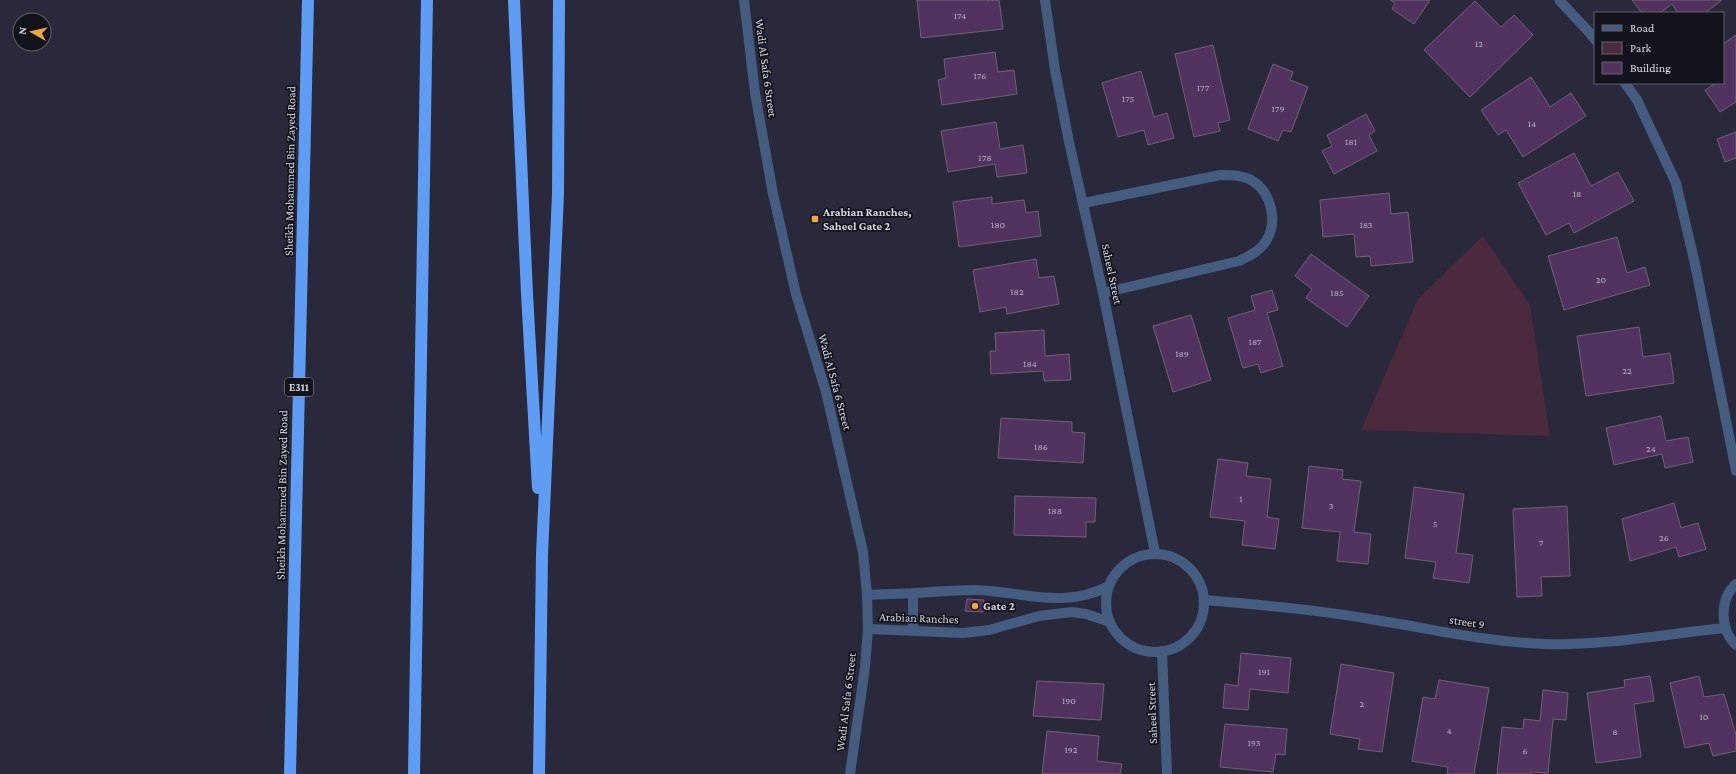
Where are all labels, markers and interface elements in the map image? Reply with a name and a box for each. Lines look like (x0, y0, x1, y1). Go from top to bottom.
house number: 174 (954, 10, 966, 21)
north arrow (12, 12, 52, 52)
legend (1594, 12, 1724, 84)
street label: Wadi Al Safa 6 Street (752, 18, 780, 119)
text: Road (1630, 21, 1655, 35)
text: N (16, 26, 29, 35)
house number: 12 (1475, 38, 1483, 49)
text: Park (1630, 41, 1652, 55)
text: Building (1630, 61, 1671, 75)
house number: 176 (974, 70, 986, 81)
house number: 177 (1197, 82, 1210, 93)
street label: Sheikh Mohammed Bin Zayed Road (282, 85, 298, 256)
house number: 175 (1122, 93, 1135, 104)
house number: 179 (1271, 103, 1285, 114)
house number: 14 (1528, 118, 1536, 129)
house number: 181 (1345, 136, 1357, 147)
house number: 178 (978, 152, 992, 163)
house number: 18 (1573, 188, 1581, 199)
place label: Arabian Ranches, Saheel Gate 2 (822, 205, 912, 233)
marker: Arabian Ranches, Saheel Gate 2 (810, 214, 820, 224)
house number: 180 (991, 219, 1006, 230)
house number: 183 (1359, 219, 1373, 230)
street label: Saheel Street (1099, 242, 1125, 307)
house number: 20 (1596, 274, 1607, 285)
house number: 182 (1010, 286, 1024, 297)
house number: 185 (1330, 287, 1344, 298)
street label: Wadi Al Safa 6 Street (815, 332, 855, 433)
house number: 187 (1249, 336, 1262, 347)
house number: 189 (1175, 348, 1189, 359)
house number: 184 (1023, 358, 1037, 369)
house number: 22 (1622, 365, 1632, 376)
road number: E311 (285, 378, 313, 396)
street label: Sheikh Mohammed Bin Zayed Road (274, 409, 290, 580)
house number: 186 (1034, 441, 1048, 452)
house number: 24 (1646, 443, 1656, 454)
house number: 1 (1239, 493, 1243, 504)
house number: 3 (1329, 500, 1334, 511)
house number: 188 (1048, 505, 1062, 516)
house number: 5 (1433, 518, 1438, 529)
house number: 26 (1659, 532, 1669, 543)
house number: 7 (1539, 537, 1544, 548)
place label: Gate 2 (983, 599, 1015, 613)
marker: Gate 2 (970, 601, 980, 611)
street label: Arabian Ranches (879, 610, 959, 626)
street label: street 9 (1448, 612, 1486, 632)
street label: Wadi Al Safa 6 Street (833, 651, 859, 752)
house number: 191 (1258, 666, 1270, 677)
street label: Saheel Street (1144, 681, 1160, 744)
house number: 190 (1062, 695, 1076, 706)
house number: 2 (1360, 698, 1365, 709)
house number: 10 (1700, 711, 1709, 722)
house number: 4 (1446, 725, 1452, 736)
house number: 8 (1612, 726, 1618, 737)
house number: 193 (1248, 737, 1261, 748)
house number: 192 (1064, 744, 1078, 755)
house number: 6 (1522, 745, 1528, 756)

